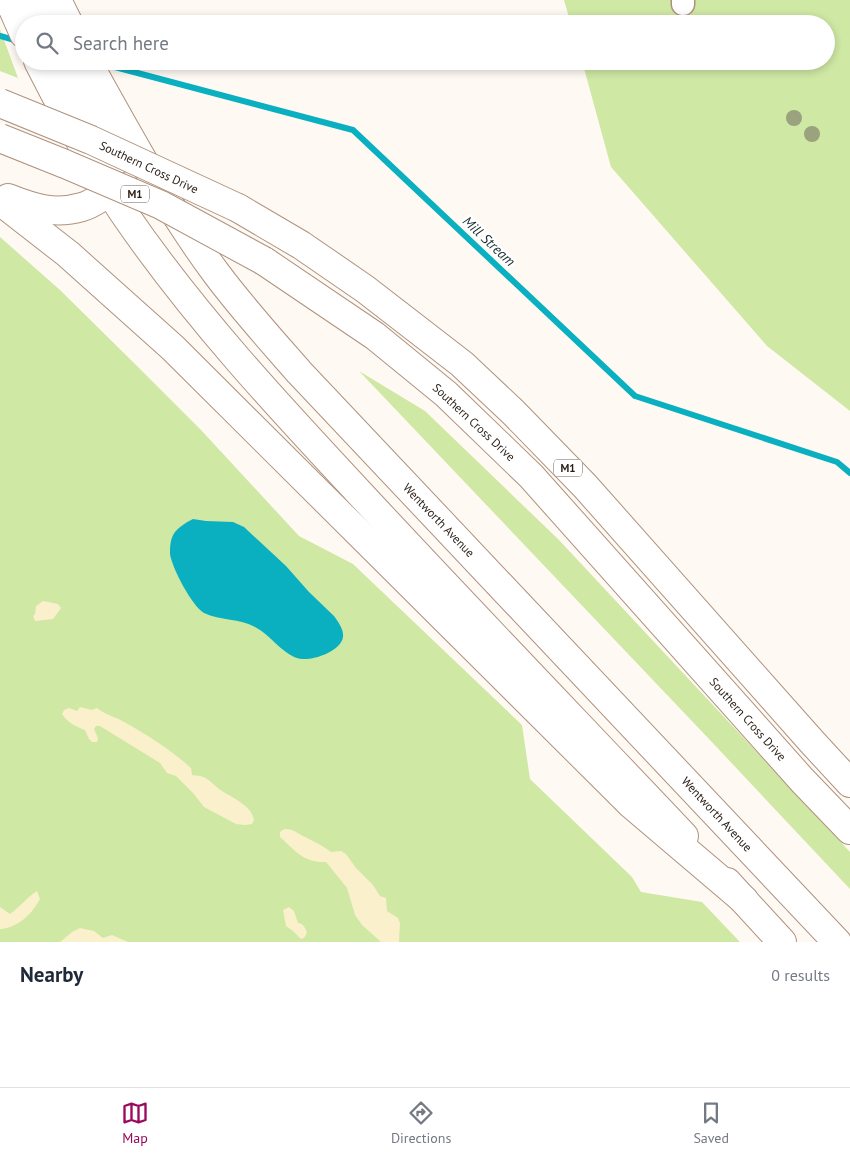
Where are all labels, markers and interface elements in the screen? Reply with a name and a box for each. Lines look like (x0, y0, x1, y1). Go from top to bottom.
search box (15, 15, 835, 70)
icon: search (33, 29, 61, 57)
text: Search here (73, 31, 169, 55)
street label: Southern Cross Drive (97, 138, 201, 196)
road number: M1 (121, 185, 149, 202)
water label: Mill Stream (459, 212, 519, 270)
street label: Southern Cross Drive (430, 380, 518, 464)
road number: M1 (554, 459, 582, 476)
street label: Wentworth Avenue (400, 480, 478, 560)
street label: Southern Cross Drive (707, 674, 789, 764)
street label: Wentworth Avenue (679, 774, 755, 854)
text: Nearby (20, 961, 83, 988)
text: 0 results (771, 965, 830, 985)
tab: Map (121, 1099, 149, 1147)
tab: Directions (391, 1099, 451, 1147)
tab: Saved (693, 1099, 729, 1147)

